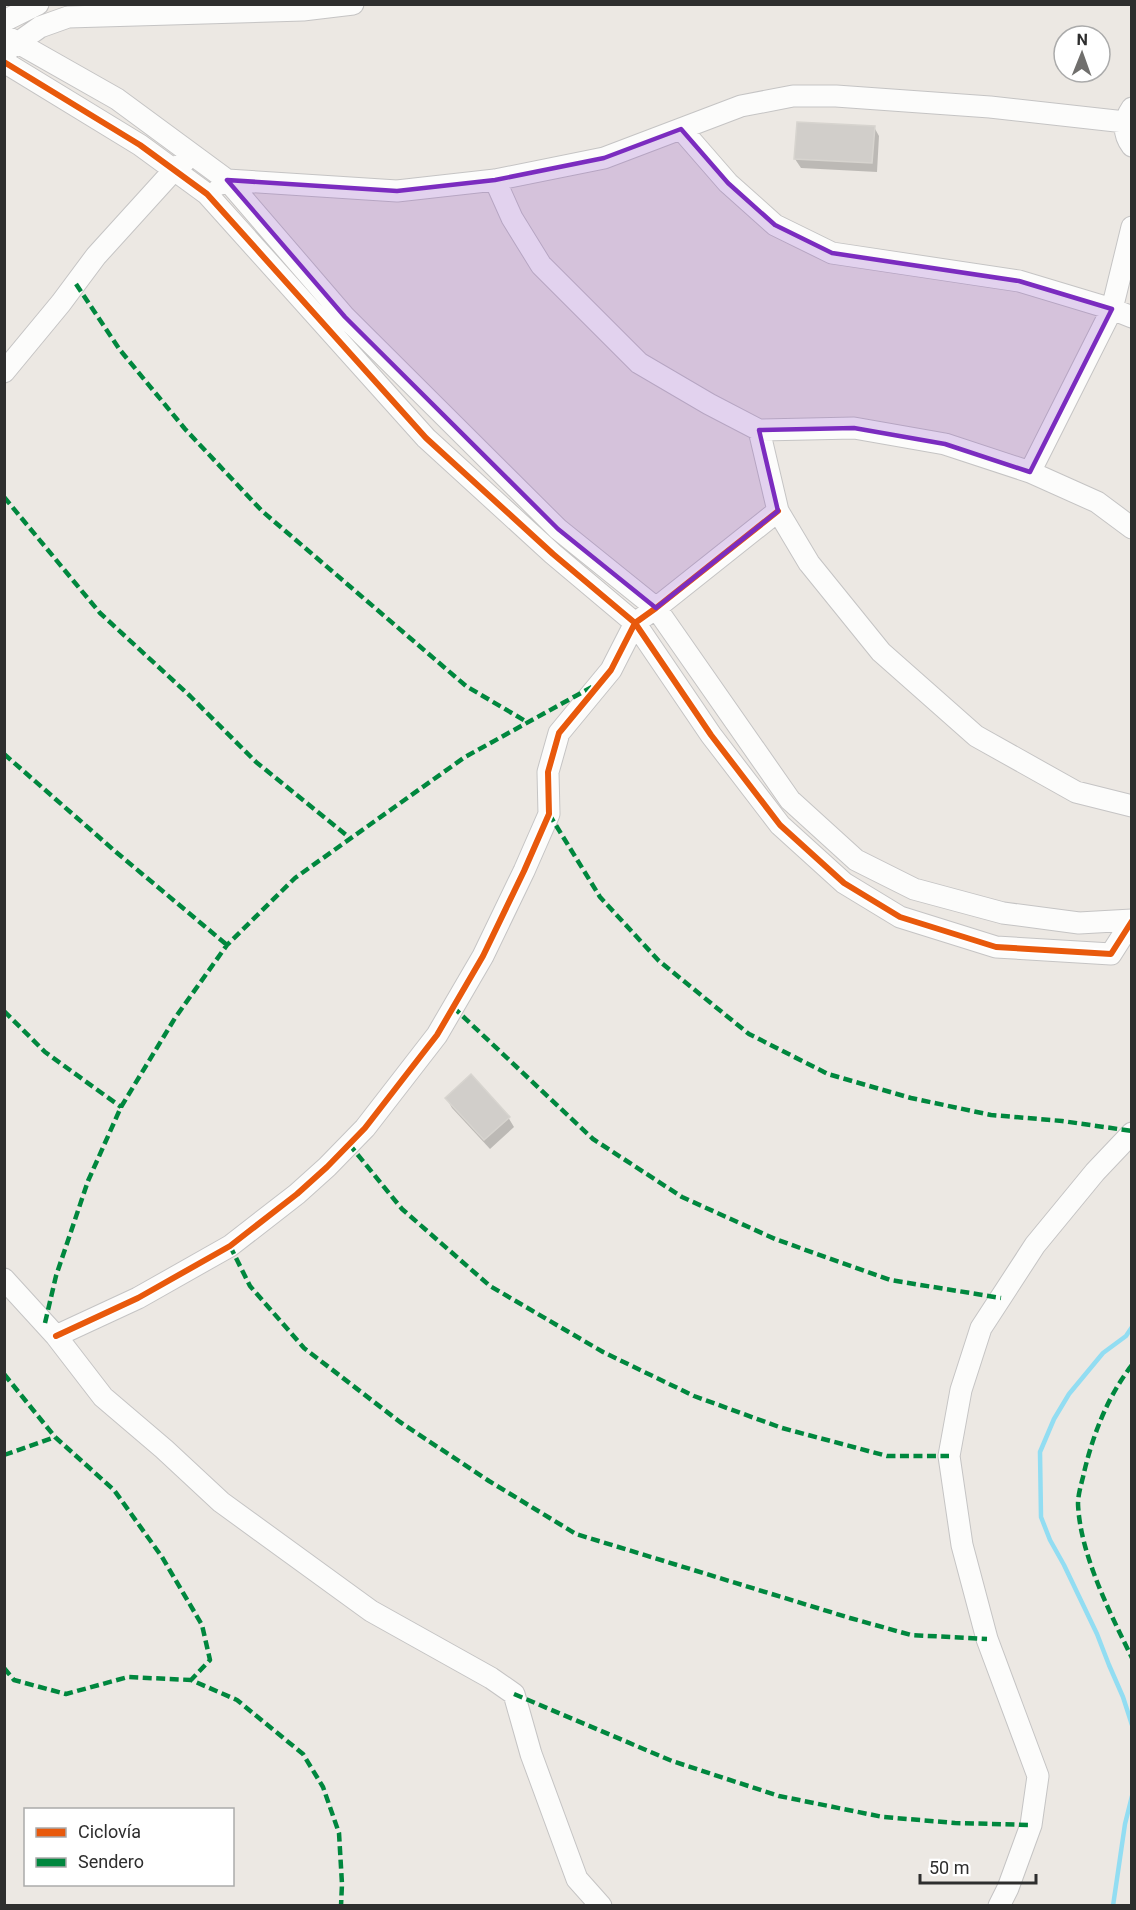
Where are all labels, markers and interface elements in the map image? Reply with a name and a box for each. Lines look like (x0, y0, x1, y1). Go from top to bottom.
north arrow (1052, 24, 1112, 84)
text: N (1076, 30, 1088, 49)
legend (24, 1808, 234, 1886)
text: Ciclovía (78, 1821, 141, 1842)
scale bar (920, 1847, 1036, 1885)
text: Sendero (78, 1851, 144, 1872)
text: 50 m (929, 1857, 969, 1878)

